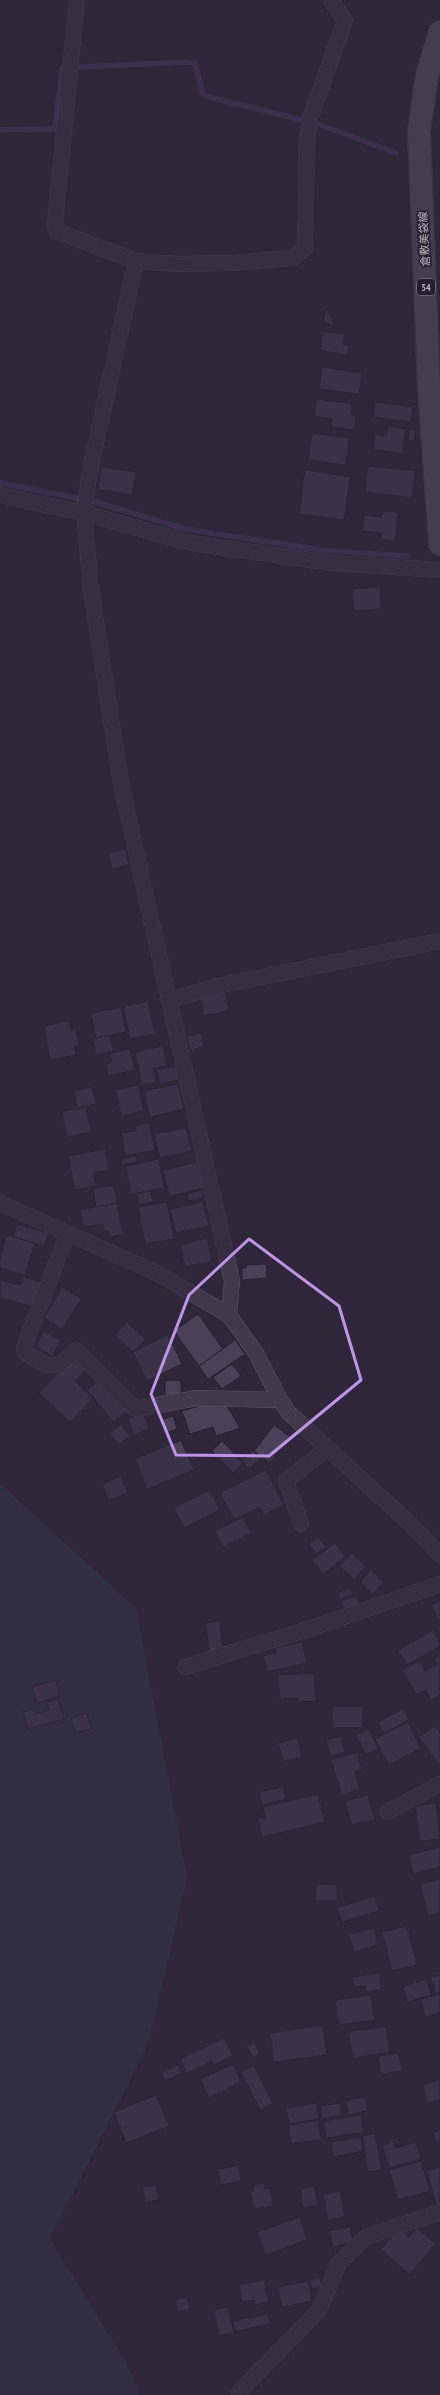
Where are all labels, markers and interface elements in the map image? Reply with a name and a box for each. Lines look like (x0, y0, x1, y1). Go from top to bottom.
street label: 倉敷美袋線 (416, 211, 432, 267)
road number: 54 (417, 279, 435, 295)

